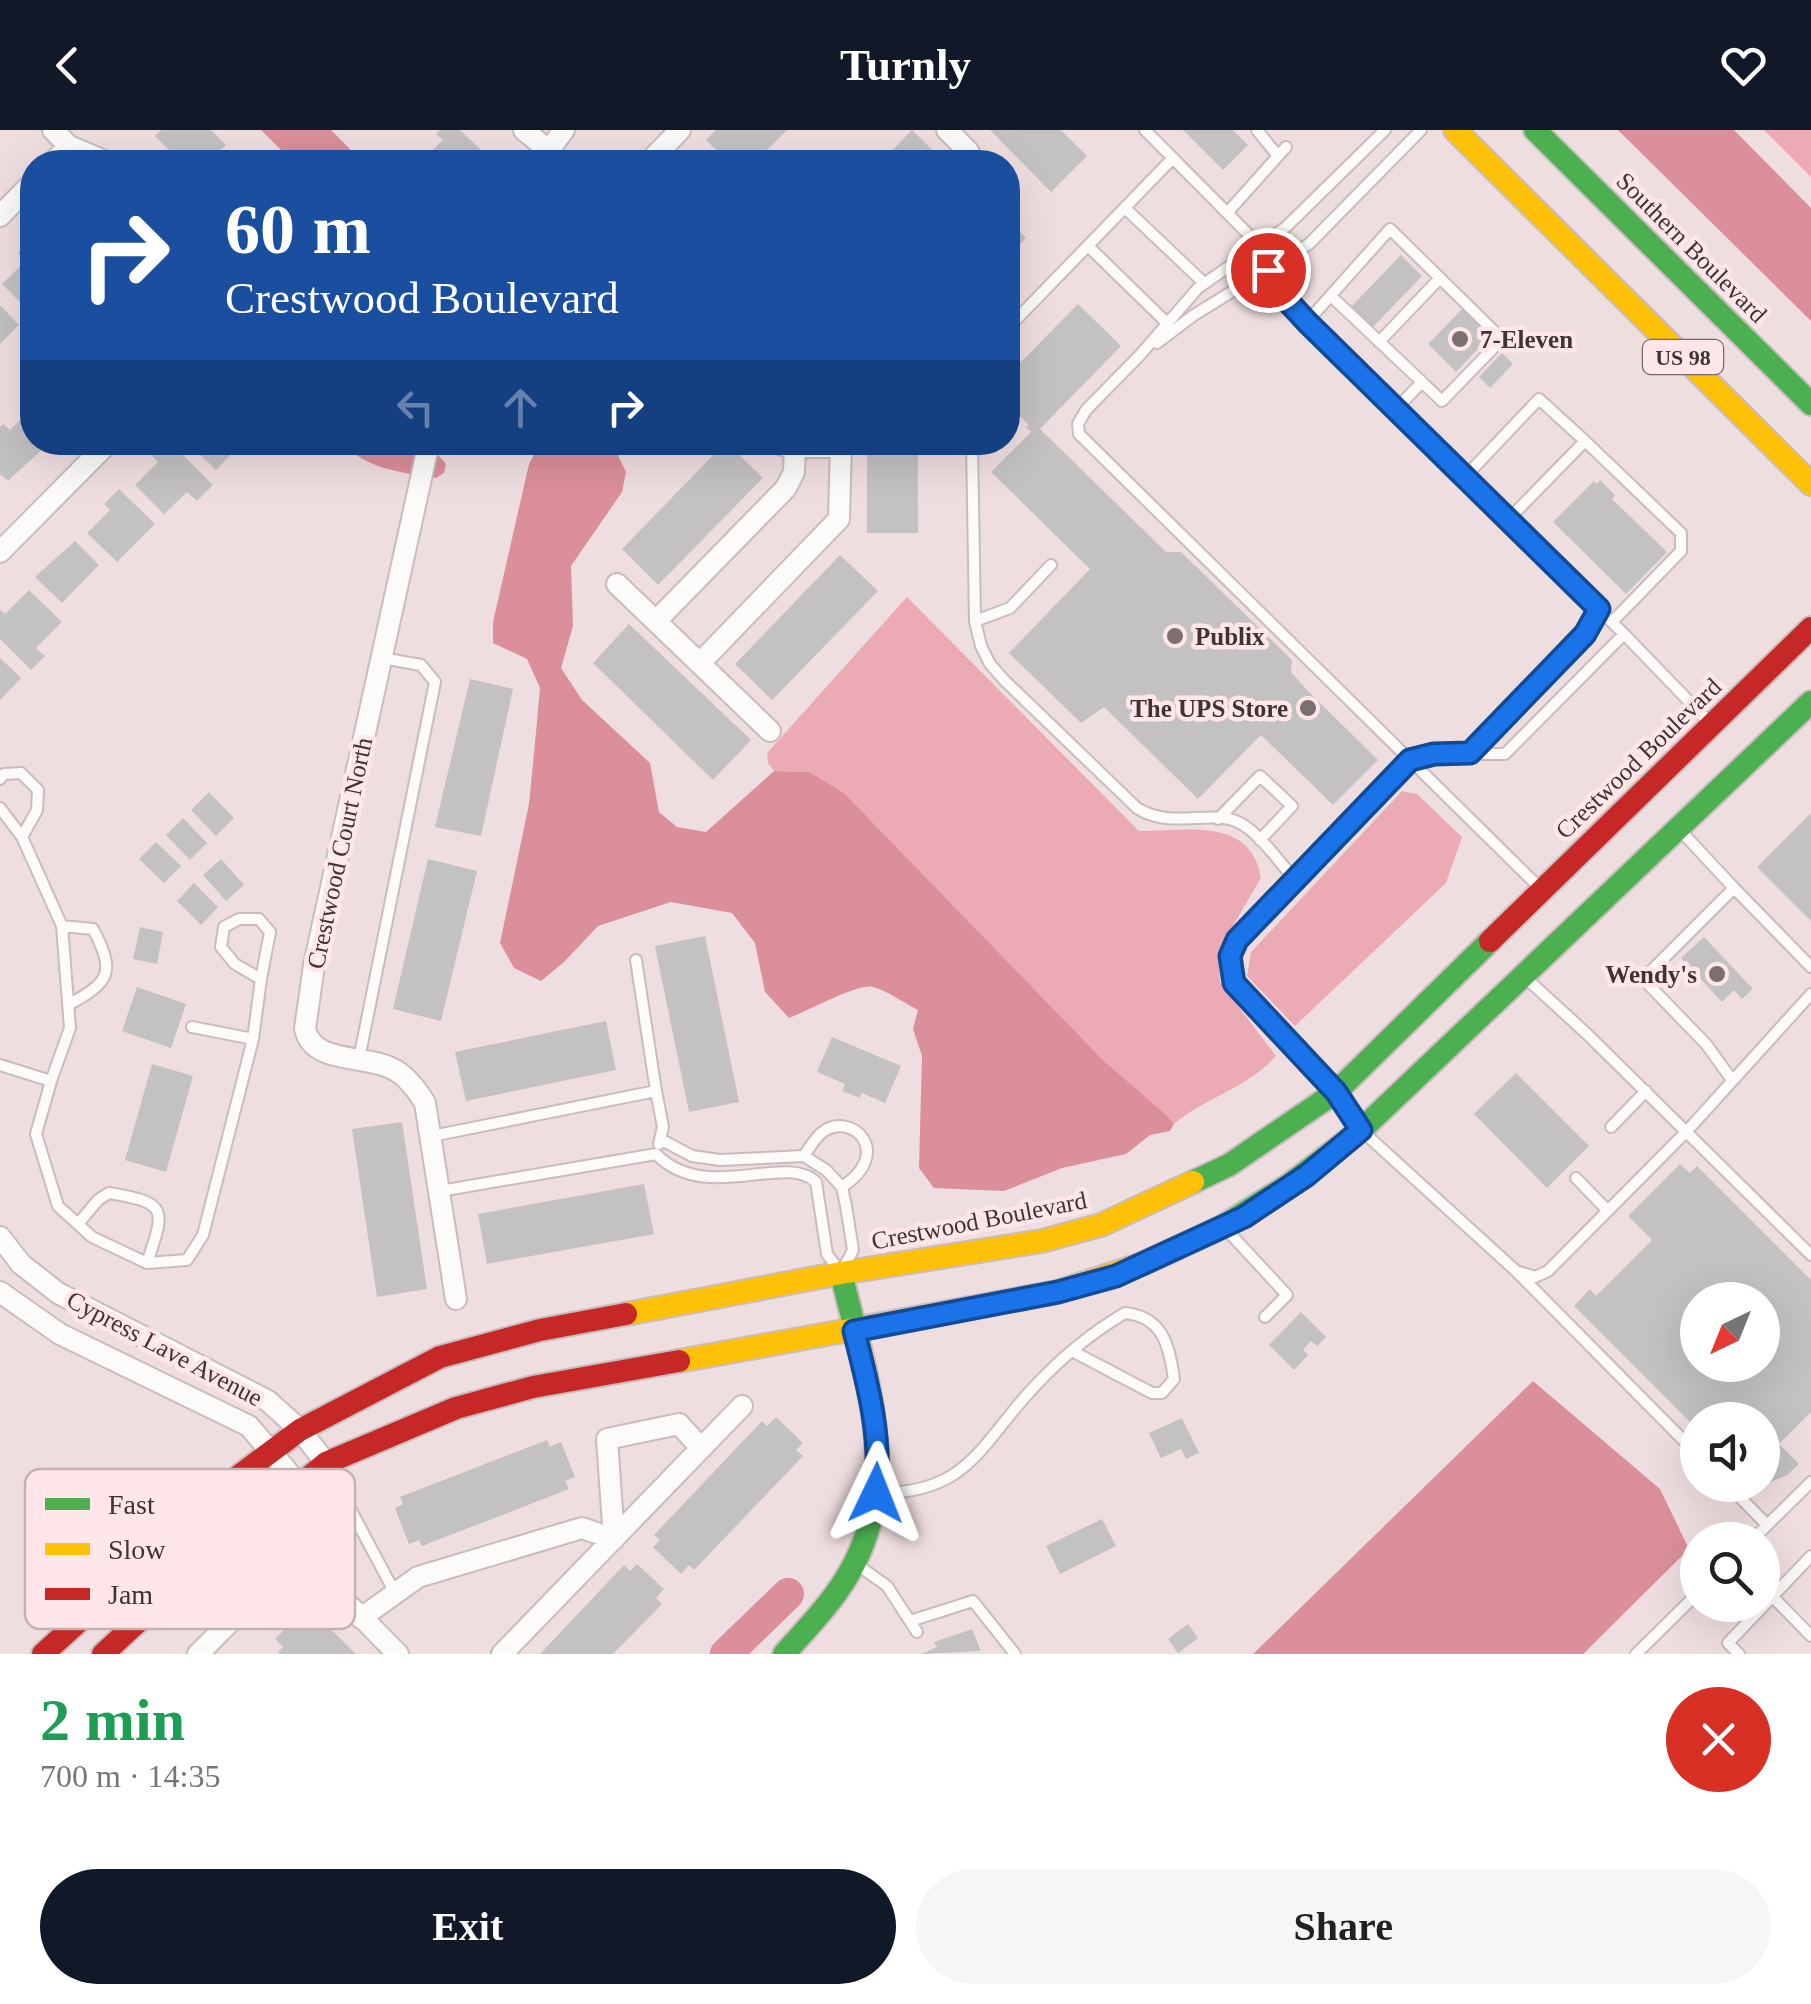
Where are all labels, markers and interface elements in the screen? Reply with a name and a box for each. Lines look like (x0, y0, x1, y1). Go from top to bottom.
icon: back (40, 38, 95, 93)
icon: heart (1716, 38, 1771, 93)
text: Turnly (840, 40, 971, 90)
street label: Southern Boulevard (1611, 167, 1772, 328)
icon: right (60, 190, 190, 320)
text: 60 m (225, 191, 371, 268)
pin (1226, 228, 1311, 313)
icon: arrive (1241, 243, 1296, 298)
text: Crestwood Boulevard (225, 273, 619, 323)
place label: 7-Eleven (1480, 326, 1573, 353)
marker: 7-Eleven (1449, 328, 1471, 350)
road number: US 98 (1643, 340, 1723, 374)
icon: left (388, 380, 443, 435)
icon: ahead (493, 380, 548, 435)
icon: right (598, 380, 653, 435)
place label: Publix (1195, 623, 1265, 650)
marker: Publix (1164, 625, 1186, 647)
street label: Crestwood Boulevard (1550, 672, 1727, 844)
place label: The UPS Store (1130, 695, 1288, 722)
marker: The UPS Store (1297, 697, 1319, 719)
street label: Crestwood Court North (302, 734, 377, 971)
place label: Wendy's (1605, 961, 1697, 988)
marker: Wendy's (1706, 963, 1728, 985)
street label: Crestwood Boulevard (869, 1186, 1090, 1255)
north arrow (1680, 1282, 1780, 1382)
map controls (1680, 1282, 1780, 1622)
street label: Cypress Lave Avenue (62, 1285, 267, 1411)
button: sound (1680, 1402, 1780, 1502)
position arrow (824, 1441, 928, 1545)
legend (25, 1469, 355, 1629)
text: Fast (108, 1489, 155, 1520)
button: search (1680, 1522, 1780, 1622)
text: Slow (108, 1534, 166, 1565)
text: Jam (108, 1579, 153, 1610)
text: 2 min (40, 1687, 185, 1753)
button: close (1666, 1687, 1771, 1792)
text: 700 m · 14:35 (40, 1758, 220, 1794)
button: Exit (40, 1869, 896, 1984)
button: Share (916, 1869, 1771, 1984)

